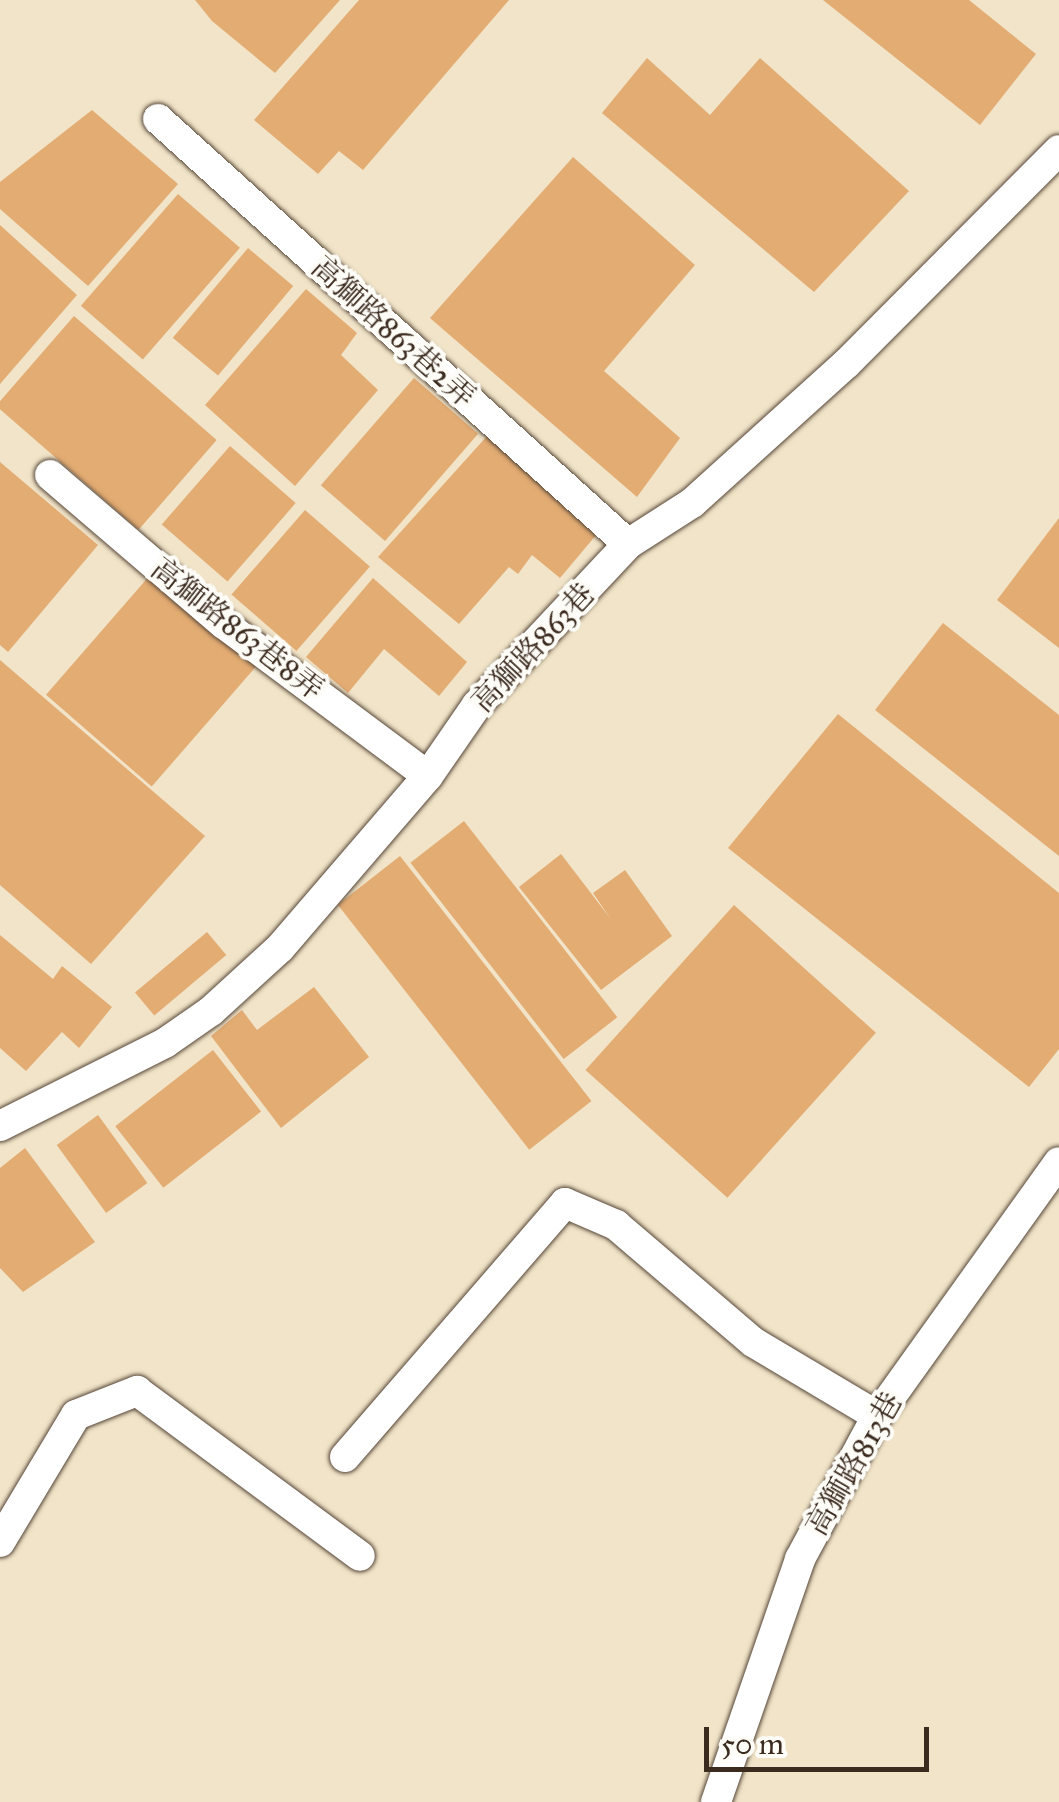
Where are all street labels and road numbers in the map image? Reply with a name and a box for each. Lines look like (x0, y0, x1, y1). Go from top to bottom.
street label: 高獅路863巷2弄 (304, 249, 482, 415)
street label: 高獅路863巷8弄 (143, 550, 331, 708)
street label: 高獅路863巷 (464, 576, 602, 720)
street label: 高獅路813巷 (798, 1386, 910, 1542)

